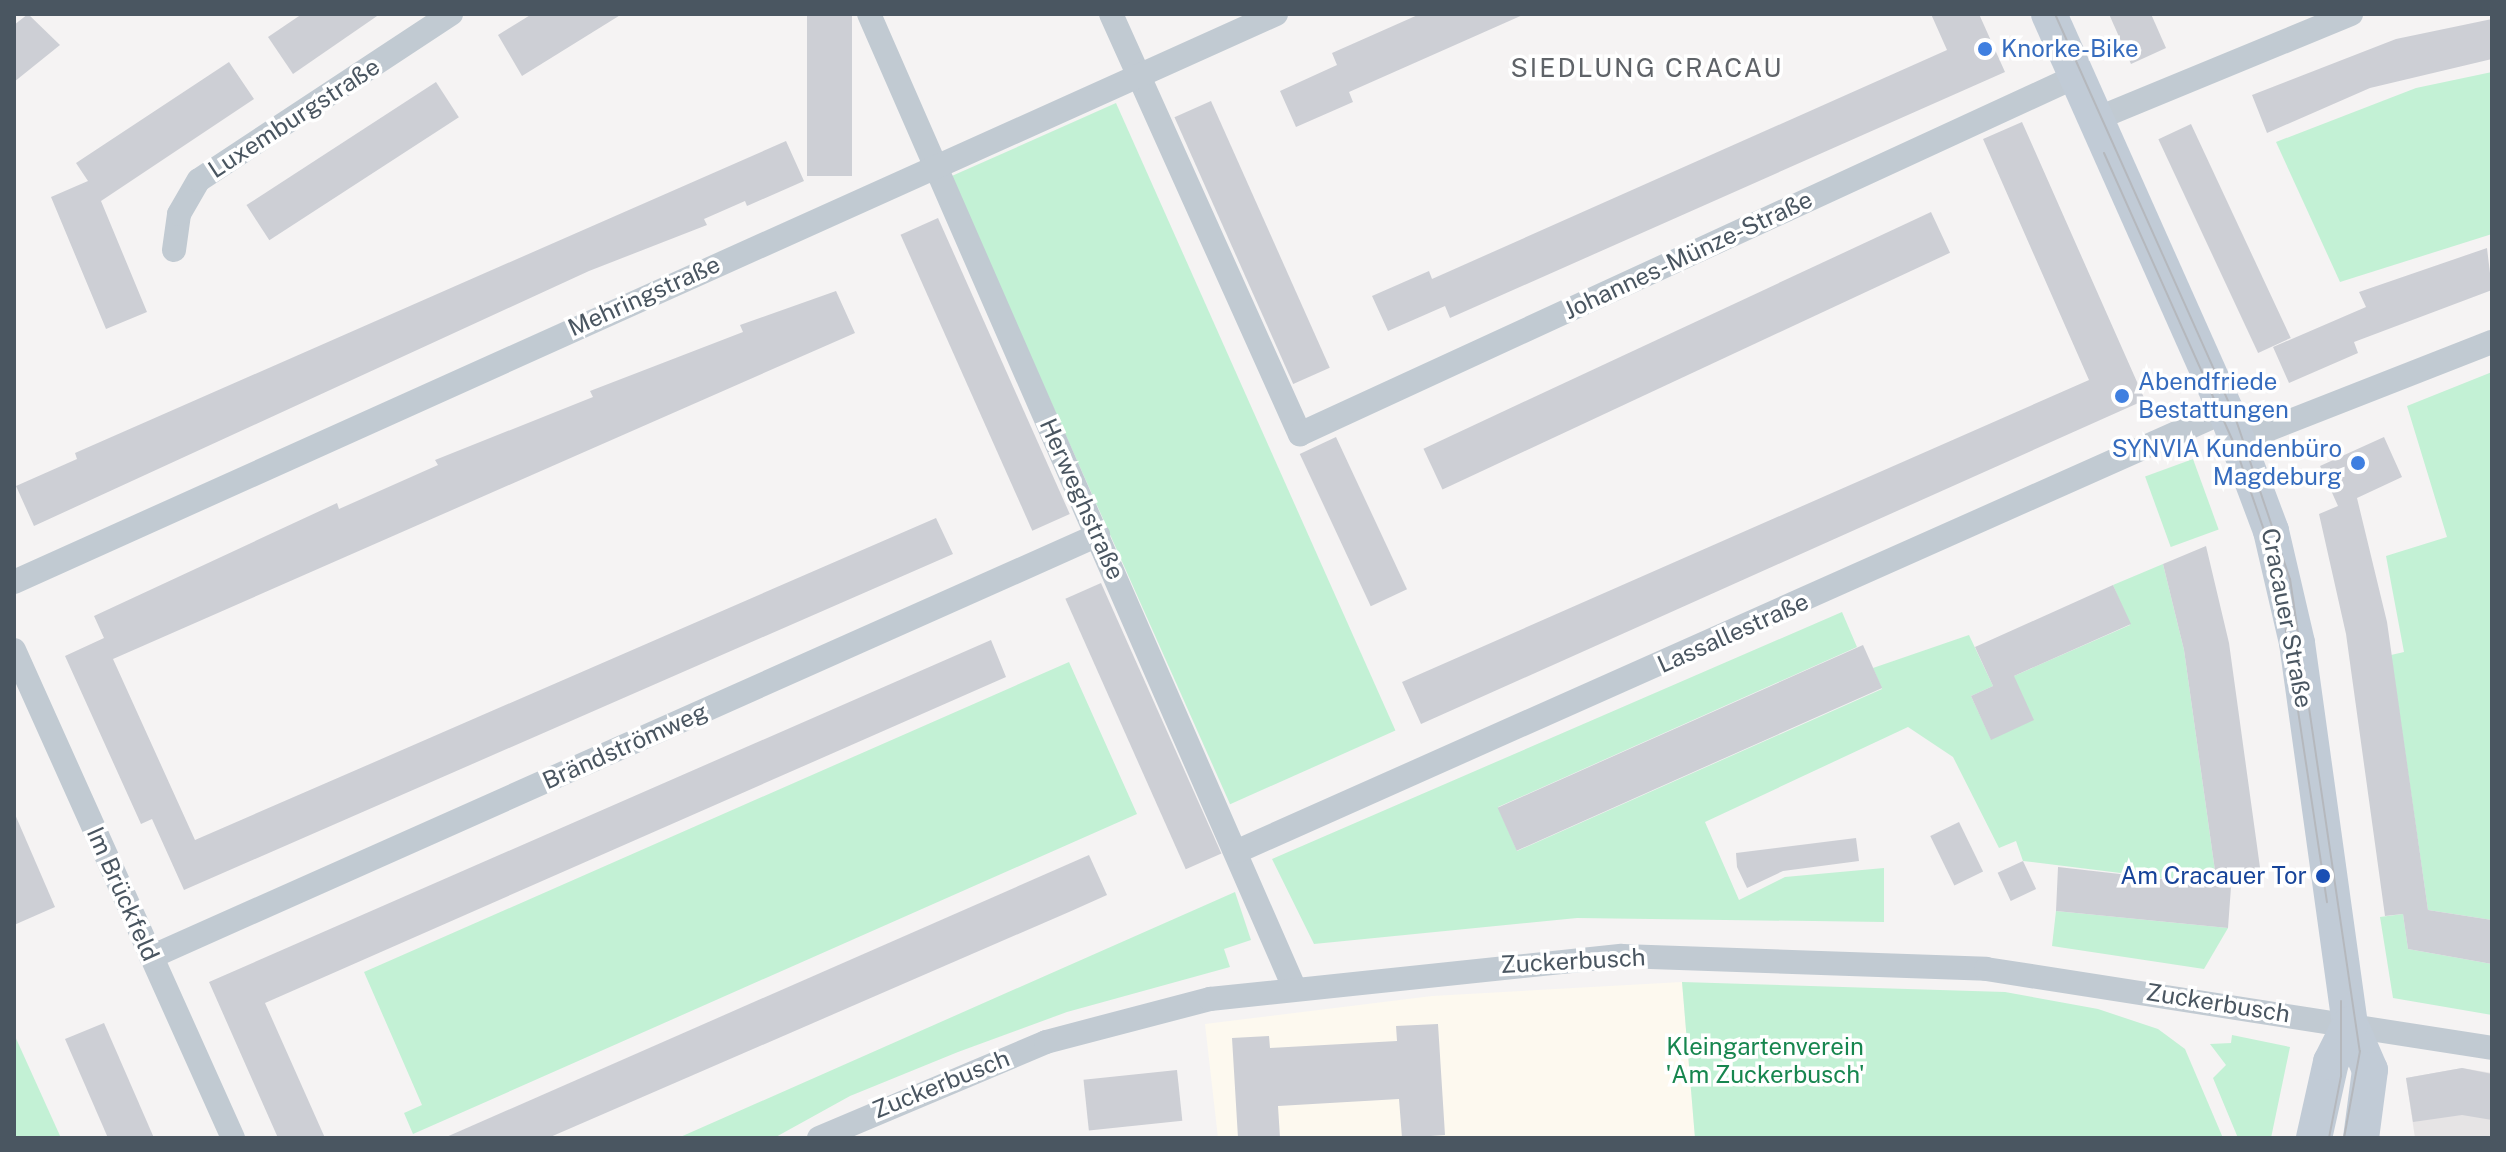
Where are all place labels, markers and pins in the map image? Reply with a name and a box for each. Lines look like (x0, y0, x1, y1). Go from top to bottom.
place label: Knorke-Bike (2001, 35, 2139, 63)
marker: Knorke-Bike (1976, 40, 1994, 58)
place label: Abendfriede Bestattungen (2138, 368, 2289, 424)
marker: Abendfriede Bestattungen (2113, 387, 2131, 405)
place label: SYNVIA Kundenbüro Magdeburg (2112, 435, 2342, 491)
marker: SYNVIA Kundenbüro Magdeburg (2349, 454, 2367, 472)
place label: Am Cracauer Tor (2120, 862, 2307, 890)
marker: Am Cracauer Tor (2314, 867, 2332, 885)

